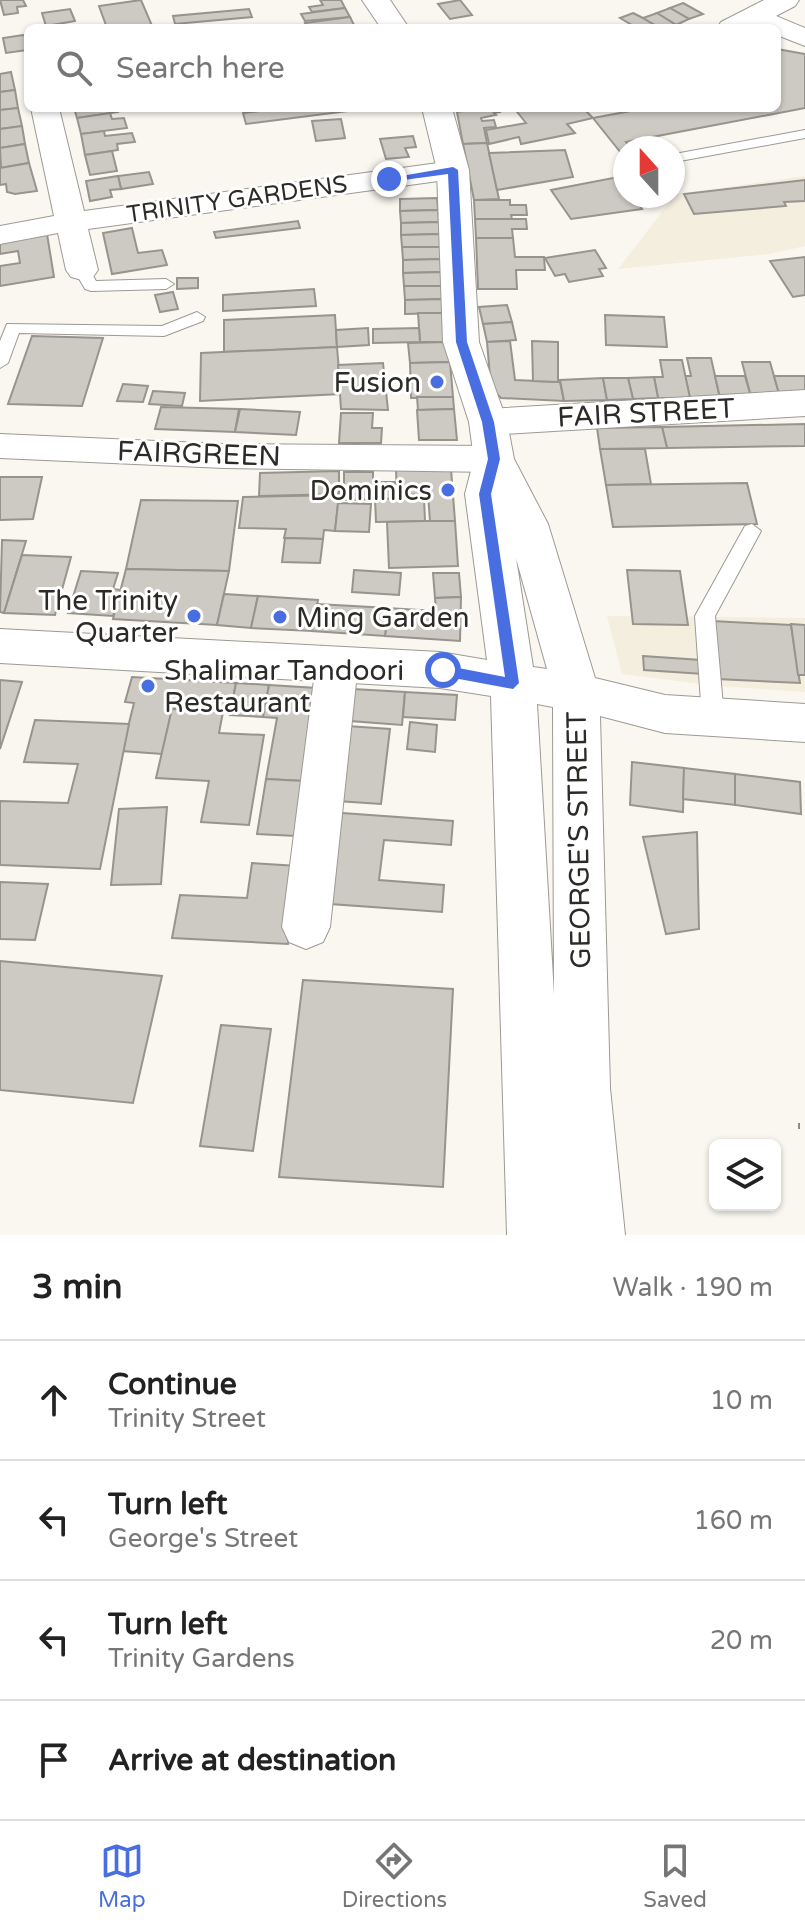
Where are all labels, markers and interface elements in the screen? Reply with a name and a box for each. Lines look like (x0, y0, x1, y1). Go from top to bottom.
search box (24, 24, 781, 112)
icon: search (52, 46, 96, 90)
text: Search here (116, 50, 285, 87)
north arrow (613, 136, 685, 208)
route end (371, 161, 407, 197)
street label: TRINITY GARDENS (125, 170, 349, 229)
place label: Fusion (333, 366, 421, 400)
marker: Fusion (428, 373, 446, 391)
street label: FAIR STREET (556, 391, 736, 435)
street label: FAIRGREEN (117, 434, 281, 474)
place label: Dominics (309, 474, 432, 508)
marker: Dominics (439, 481, 457, 499)
place label: The Trinity Quarter (38, 584, 178, 650)
place label: Ming Garden (296, 601, 470, 635)
marker: The Trinity Quarter (185, 607, 203, 625)
marker: Ming Garden (271, 608, 289, 626)
route start (425, 652, 461, 688)
place label: Shalimar Tandoori Restaurant (164, 654, 404, 720)
marker: Shalimar Tandoori Restaurant (139, 677, 157, 695)
street label: GEORGE'S STREET (560, 711, 598, 969)
map controls (709, 1139, 781, 1211)
button: layers (709, 1139, 781, 1211)
text: 3 min (32, 1267, 123, 1308)
text: Walk · 190 m (613, 1272, 773, 1303)
text: Continue (108, 1366, 237, 1403)
icon: ahead (32, 1378, 76, 1422)
text: 10 m (710, 1385, 773, 1416)
text: Trinity Street (108, 1403, 266, 1434)
text: Turn left (108, 1486, 227, 1523)
icon: left (32, 1498, 76, 1542)
text: 160 m (693, 1505, 773, 1536)
text: George's Street (108, 1523, 298, 1554)
text: Turn left (108, 1606, 227, 1643)
icon: left (32, 1618, 76, 1662)
text: 20 m (710, 1625, 773, 1656)
text: Trinity Gardens (108, 1643, 295, 1674)
icon: arrive (32, 1738, 76, 1782)
text: Arrive at destination (108, 1742, 396, 1779)
tab: Map (98, 1839, 146, 1913)
tab: Directions (342, 1839, 447, 1913)
tab: Saved (643, 1839, 707, 1913)

